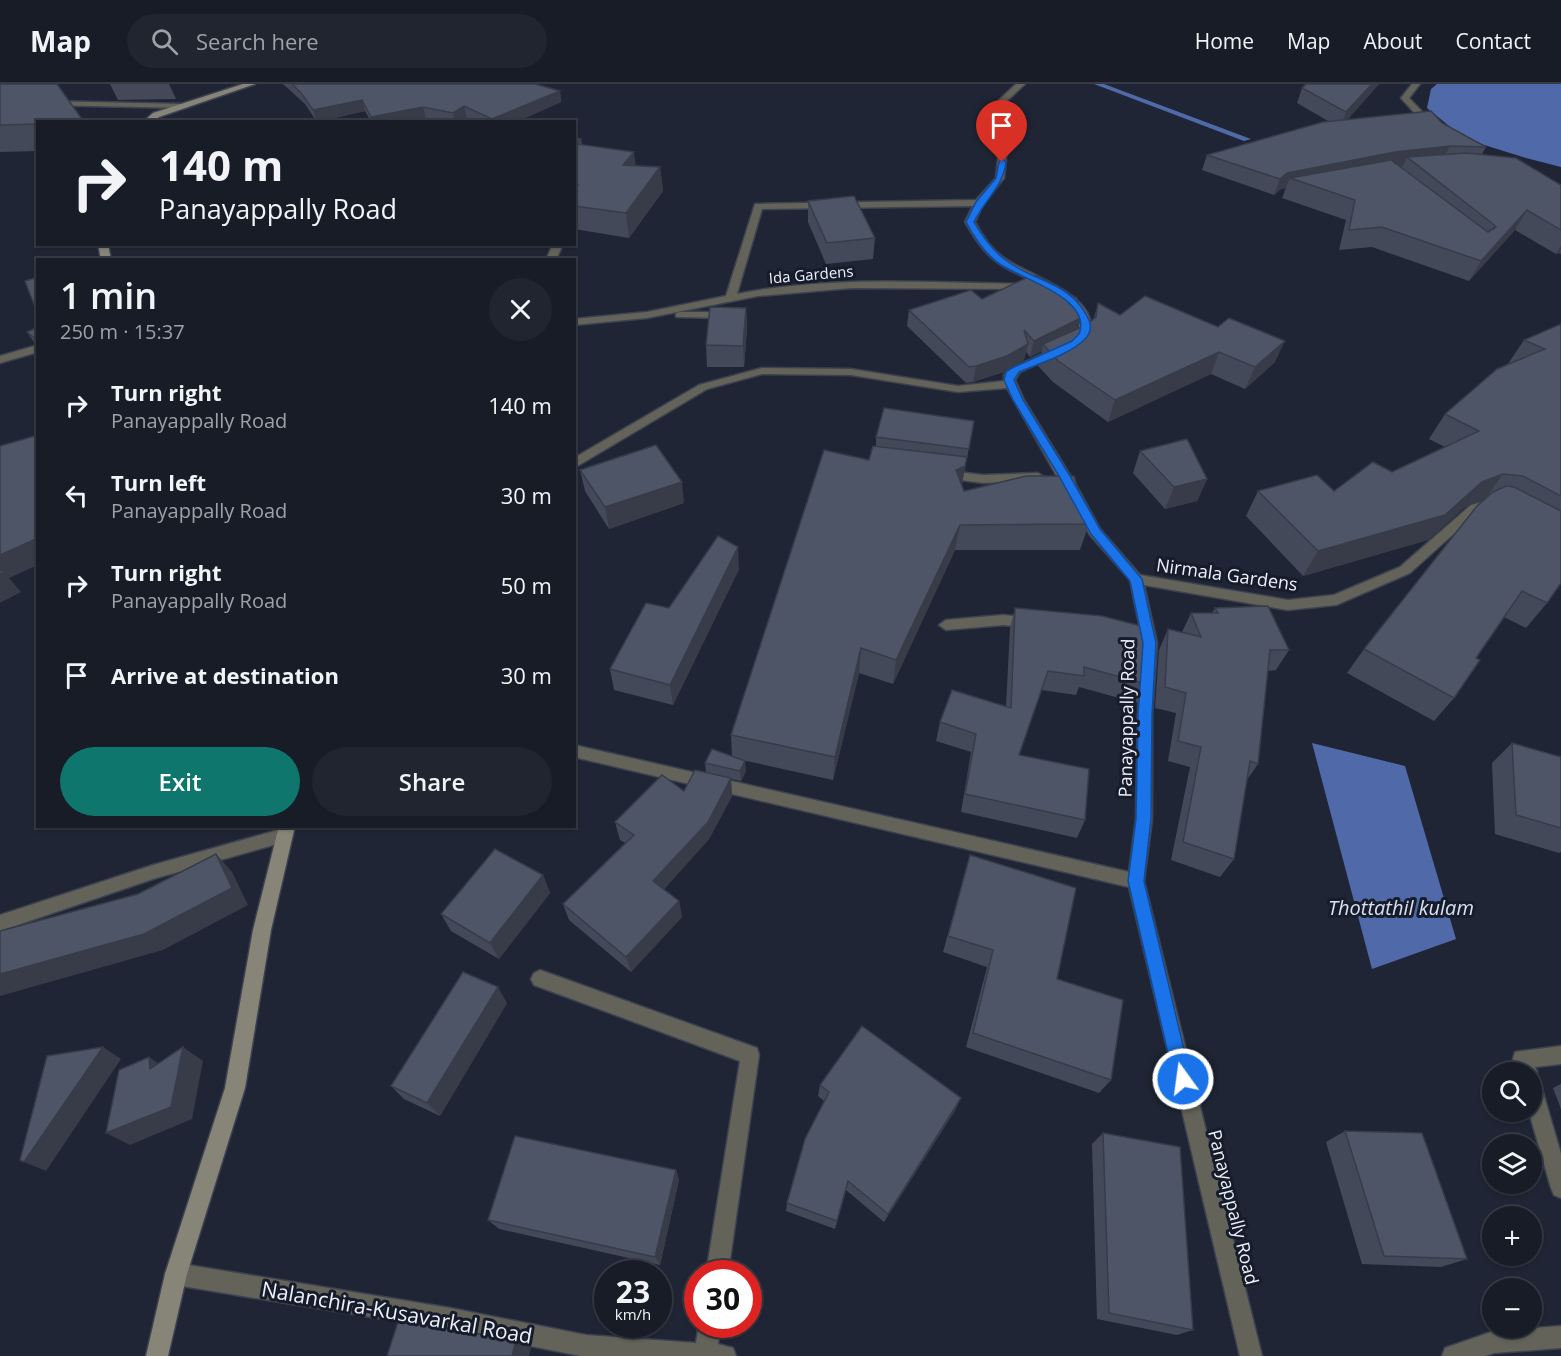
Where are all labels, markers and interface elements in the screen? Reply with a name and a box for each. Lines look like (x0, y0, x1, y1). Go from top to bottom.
search box (127, 14, 547, 68)
text: Map (30, 22, 91, 60)
icon: search (148, 25, 181, 58)
text: Search here (196, 26, 319, 56)
text: Home (1195, 27, 1254, 55)
text: Map (1287, 27, 1330, 55)
text: About (1363, 27, 1423, 55)
text: Contact (1456, 27, 1531, 55)
pin (976, 100, 1027, 162)
icon: arrive (985, 109, 1018, 142)
text: 140 m (159, 136, 283, 193)
icon: right (60, 144, 138, 222)
text: Panayappally Road (159, 190, 397, 227)
street label: Ida Gardens (768, 260, 854, 288)
text: 1 min (60, 271, 157, 320)
button: close (489, 278, 552, 341)
text: 250 m · 15:37 (60, 318, 185, 345)
text: Turn right (111, 377, 222, 407)
icon: right (60, 389, 93, 422)
text: 140 m (488, 390, 552, 420)
text: Panayappally Road (111, 407, 287, 434)
text: Turn left (111, 467, 206, 497)
icon: left (60, 479, 93, 512)
text: 30 m (501, 480, 552, 510)
text: Panayappally Road (111, 497, 287, 524)
street label: Nirmala Gardens (1155, 552, 1299, 596)
text: Turn right (111, 557, 222, 587)
icon: right (60, 569, 93, 602)
text: 50 m (501, 570, 552, 600)
text: Panayappally Road (111, 587, 287, 614)
street label: Panayappally Road (1113, 638, 1139, 798)
icon: arrive (60, 659, 93, 692)
text: Arrive at destination (111, 660, 339, 690)
text: 30 m (501, 660, 552, 690)
button: Exit (60, 747, 300, 816)
button: Share (312, 747, 552, 816)
water label: Thottathil kulam (1328, 894, 1474, 921)
position arrow (1151, 1047, 1215, 1111)
map controls (1482, 1062, 1542, 1338)
button: search (1482, 1062, 1542, 1122)
street label: Panayappally Road (1203, 1127, 1265, 1287)
button: layers (1482, 1134, 1542, 1194)
button: + (1482, 1206, 1542, 1266)
speed limit sign: 30 (684, 1260, 762, 1338)
text: 23 (616, 1271, 650, 1312)
street label: Nalanchira-Kusavarkal Road (259, 1274, 535, 1350)
button: − (1482, 1278, 1542, 1338)
text: km/h (615, 1304, 651, 1324)

